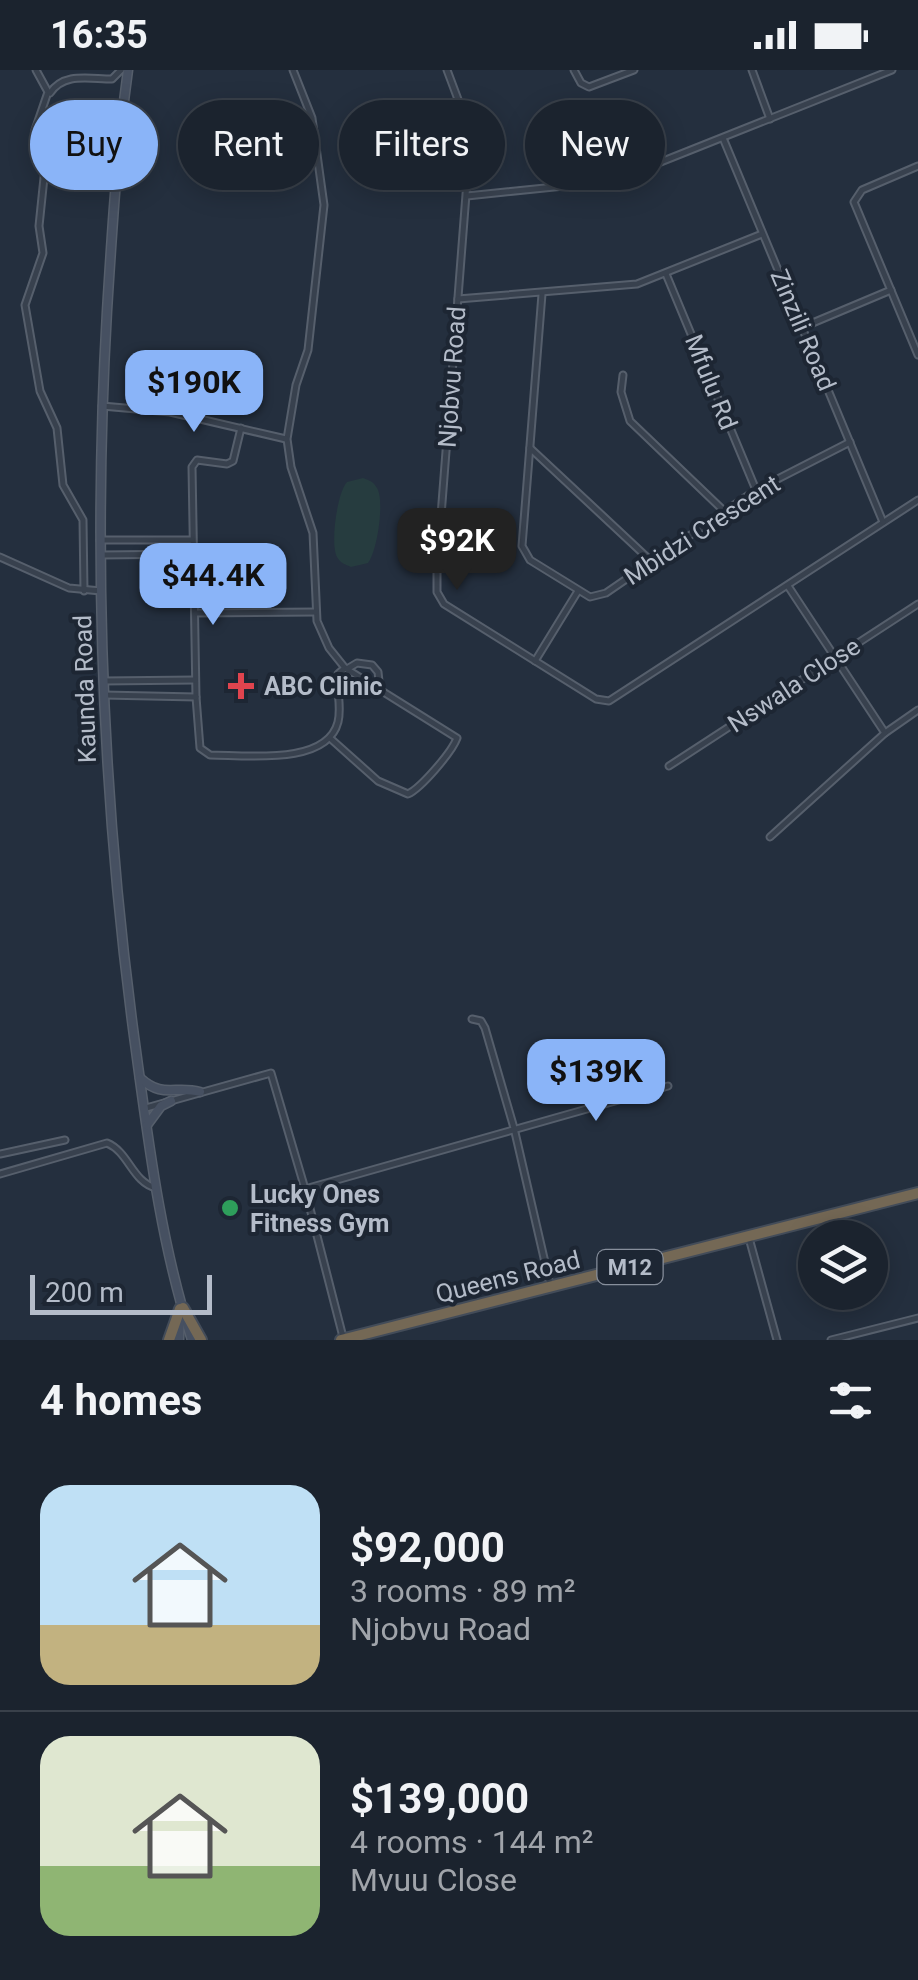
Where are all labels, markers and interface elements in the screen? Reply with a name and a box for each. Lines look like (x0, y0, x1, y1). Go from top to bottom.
text: 16:35 (50, 13, 148, 57)
chip: Buy (30, 100, 158, 190)
chip: Rent (178, 100, 319, 190)
chip: Filters (339, 100, 505, 190)
chip: New (525, 100, 665, 190)
street label: Zinzili Road (764, 265, 842, 395)
street label: Njobvu Road (433, 305, 471, 449)
street label: Mfulu Rd (679, 330, 743, 434)
pin: $190K (124, 350, 264, 435)
text: $190K (147, 363, 241, 401)
street label: Mbidzi Crescent (619, 469, 785, 591)
pin: $92K (398, 508, 516, 593)
text: $92K (419, 521, 495, 559)
pin: $44.4K (132, 543, 294, 628)
text: $44.4K (161, 556, 265, 594)
street label: Kaunda Road (68, 614, 102, 764)
street label: Nswala Close (722, 632, 866, 738)
place label: ABC Clinic (264, 672, 383, 701)
marker: ABC Clinic (228, 673, 254, 699)
pin: $139K (526, 1039, 666, 1124)
text: $139K (549, 1052, 643, 1090)
place label: Lucky Ones Fitness Gym (250, 1180, 390, 1238)
marker: Lucky Ones Fitness Gym (219, 1197, 241, 1219)
map controls (798, 1220, 888, 1310)
button: layers (798, 1220, 888, 1310)
street label: Queens Road (433, 1245, 583, 1309)
road number: M12 (598, 1250, 662, 1284)
scale bar (30, 1270, 212, 1314)
text: 200 m (45, 1276, 124, 1309)
icon: filters (823, 1373, 878, 1428)
text: 4 homes (40, 1376, 202, 1425)
text: $92,000 (350, 1523, 505, 1572)
icon: home (120, 1525, 240, 1645)
text: 3 rooms · 89 m² (350, 1572, 575, 1610)
text: Njobvu Road (350, 1610, 531, 1648)
text: $139,000 (350, 1774, 529, 1823)
icon: home (120, 1776, 240, 1896)
text: 4 rooms · 144 m² (350, 1823, 593, 1861)
text: Mvuu Close (350, 1861, 517, 1899)

